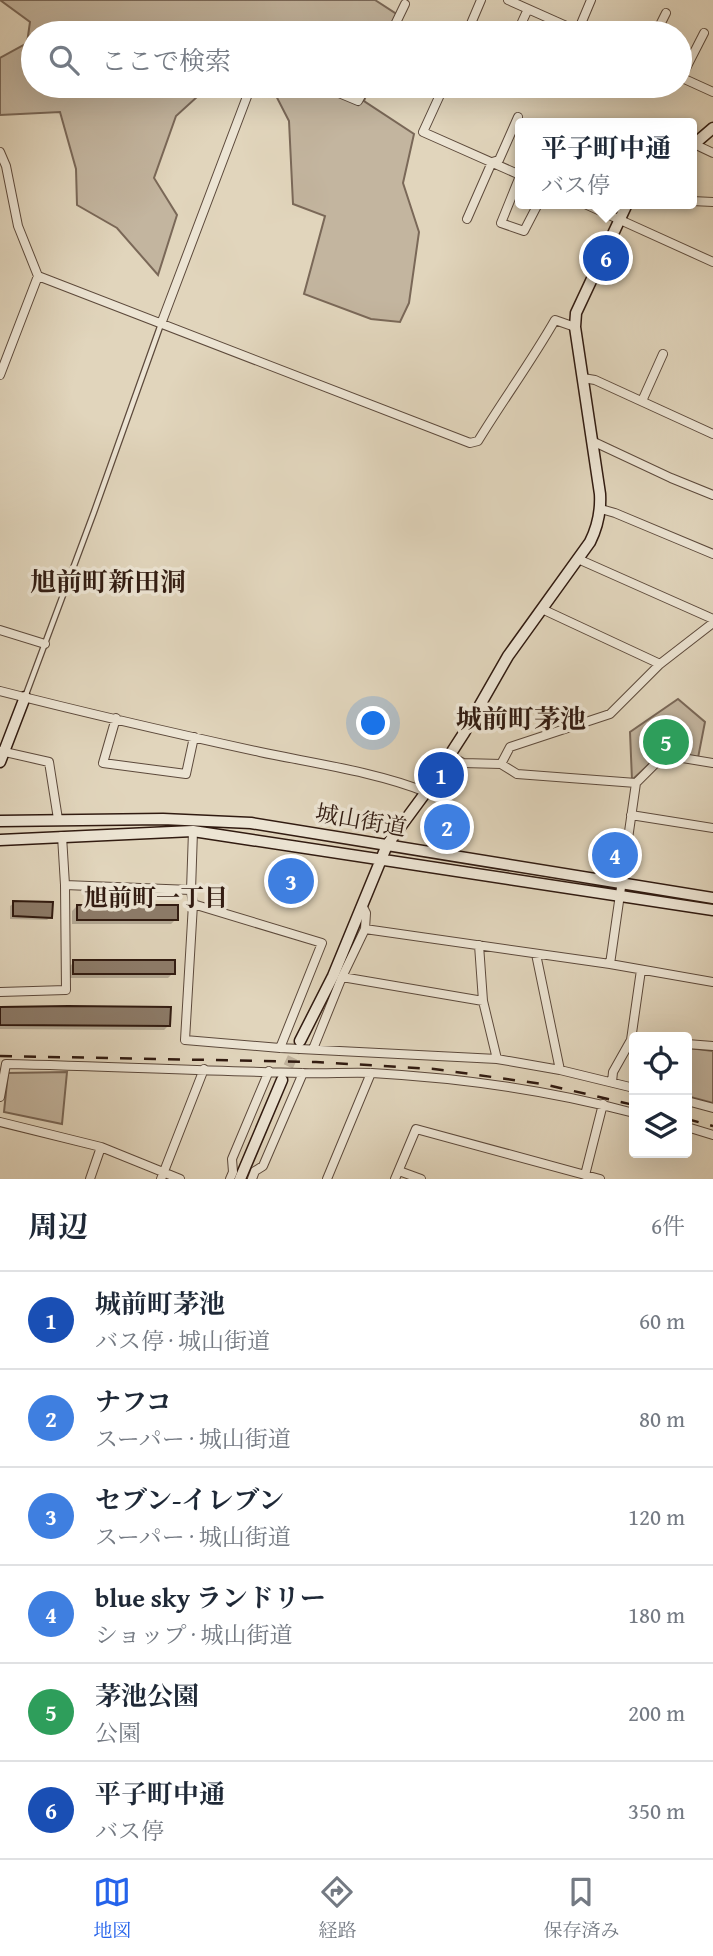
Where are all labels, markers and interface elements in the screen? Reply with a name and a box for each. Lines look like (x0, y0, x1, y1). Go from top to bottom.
search box (21, 21, 692, 98)
icon: search (45, 41, 83, 79)
text: ここで検索 (101, 41, 231, 80)
popup (515, 118, 697, 209)
text: 平子町中通 (541, 128, 671, 167)
text: バス停 (541, 168, 610, 201)
pin: 6 (583, 232, 629, 284)
district label: 旭前町新田洞 (30, 562, 186, 601)
district label: 城前町茅池 (456, 699, 586, 738)
your location (356, 706, 390, 740)
pin: 5 (643, 716, 689, 768)
pin: 1 (418, 749, 464, 801)
street label: 城山街道 (313, 795, 409, 844)
pin: 2 (424, 801, 470, 853)
pin: 4 (592, 829, 638, 881)
pin: 3 (268, 855, 314, 907)
district label: 旭前町一丁目 (84, 880, 228, 915)
map controls (629, 1032, 692, 1158)
button: locate (629, 1032, 692, 1095)
button: layers (629, 1095, 692, 1158)
text: 周辺 (28, 1204, 88, 1248)
text: 6件 (651, 1209, 685, 1242)
text: 城前町茅池 (95, 1284, 225, 1323)
text: 1 (45, 1304, 57, 1337)
text: 60 m (639, 1304, 685, 1337)
text: バス停 · 城山街道 (95, 1324, 270, 1357)
text: ナフコ (95, 1382, 172, 1421)
text: 2 (45, 1402, 57, 1435)
text: 80 m (639, 1402, 685, 1435)
text: スーパー · 城山街道 (95, 1422, 291, 1455)
text: セブン-イレブン (95, 1480, 284, 1519)
text: 3 (45, 1500, 57, 1533)
text: 120 m (628, 1500, 685, 1533)
text: スーパー · 城山街道 (95, 1520, 291, 1553)
text: blue sky ランドリー (95, 1578, 326, 1617)
text: 4 (45, 1598, 57, 1631)
text: 180 m (628, 1598, 685, 1631)
text: ショップ · 城山街道 (95, 1618, 293, 1651)
text: 茅池公園 (95, 1676, 199, 1715)
text: 5 (45, 1696, 57, 1729)
text: 200 m (628, 1696, 685, 1729)
text: 公園 (95, 1716, 141, 1749)
text: 平子町中通 (95, 1774, 225, 1813)
text: 6 (45, 1794, 57, 1827)
text: 350 m (628, 1794, 685, 1827)
text: バス停 (95, 1814, 164, 1847)
tab: 地図 (93, 1873, 132, 1944)
tab: 経路 (318, 1873, 357, 1944)
tab: 保存済み (543, 1873, 620, 1944)

